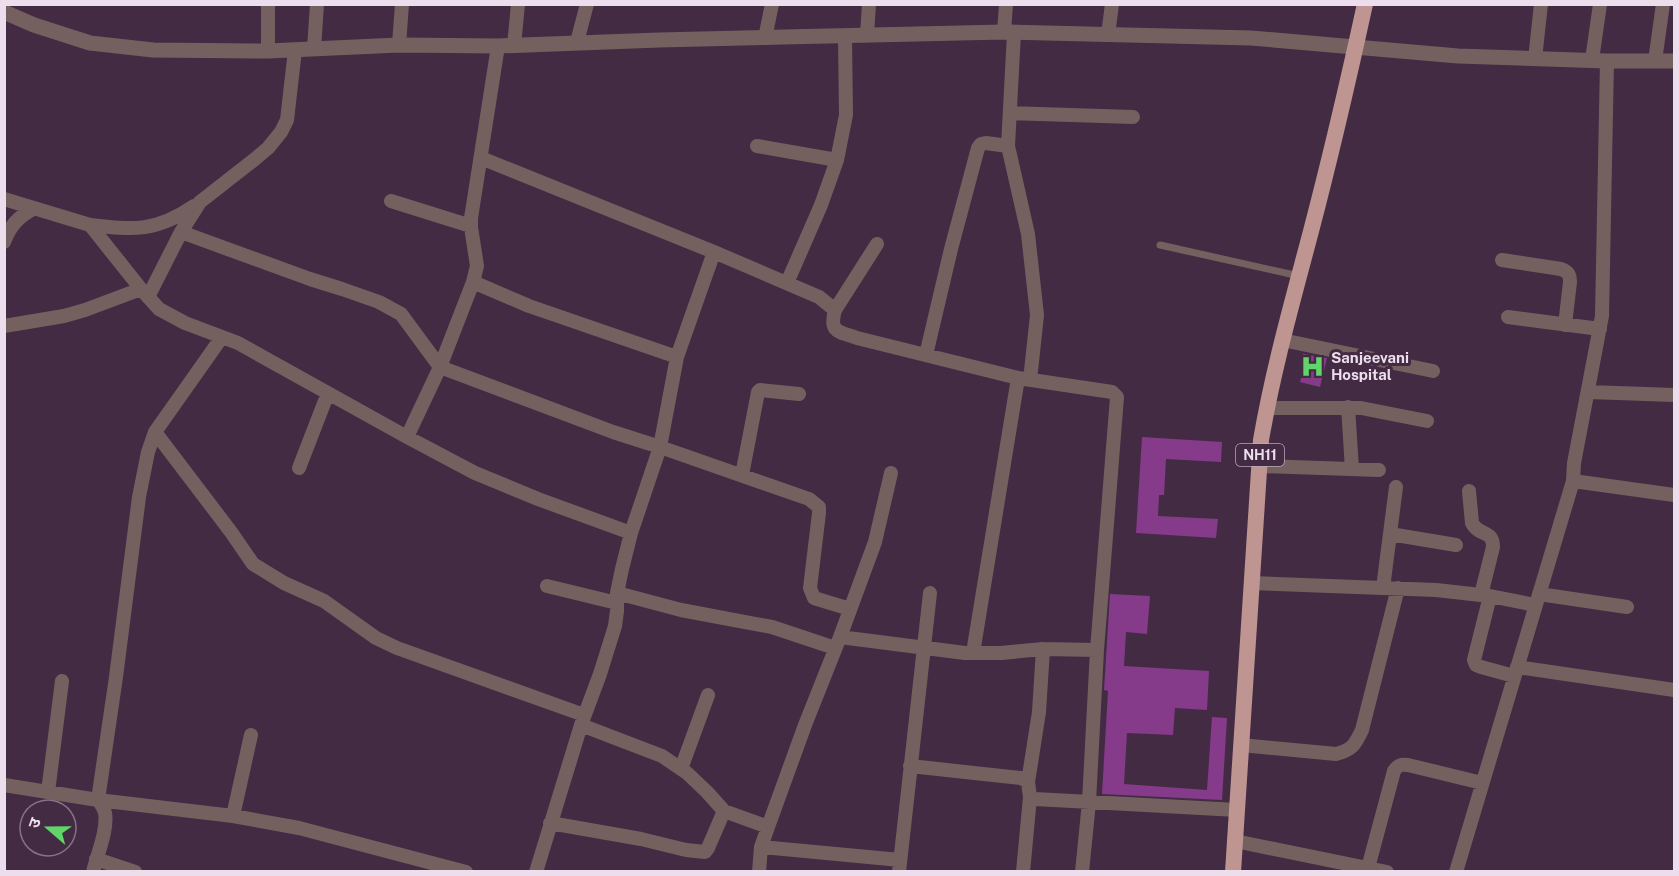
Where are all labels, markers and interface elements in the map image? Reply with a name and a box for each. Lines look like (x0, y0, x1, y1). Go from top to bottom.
place label: Sanjeevani Hospital (1331, 349, 1409, 383)
hospital icon: Sanjeevani Hospital (1300, 354, 1326, 380)
road number: NH11 (1236, 444, 1284, 466)
north arrow (18, 798, 78, 858)
text: उ (24, 815, 45, 831)

